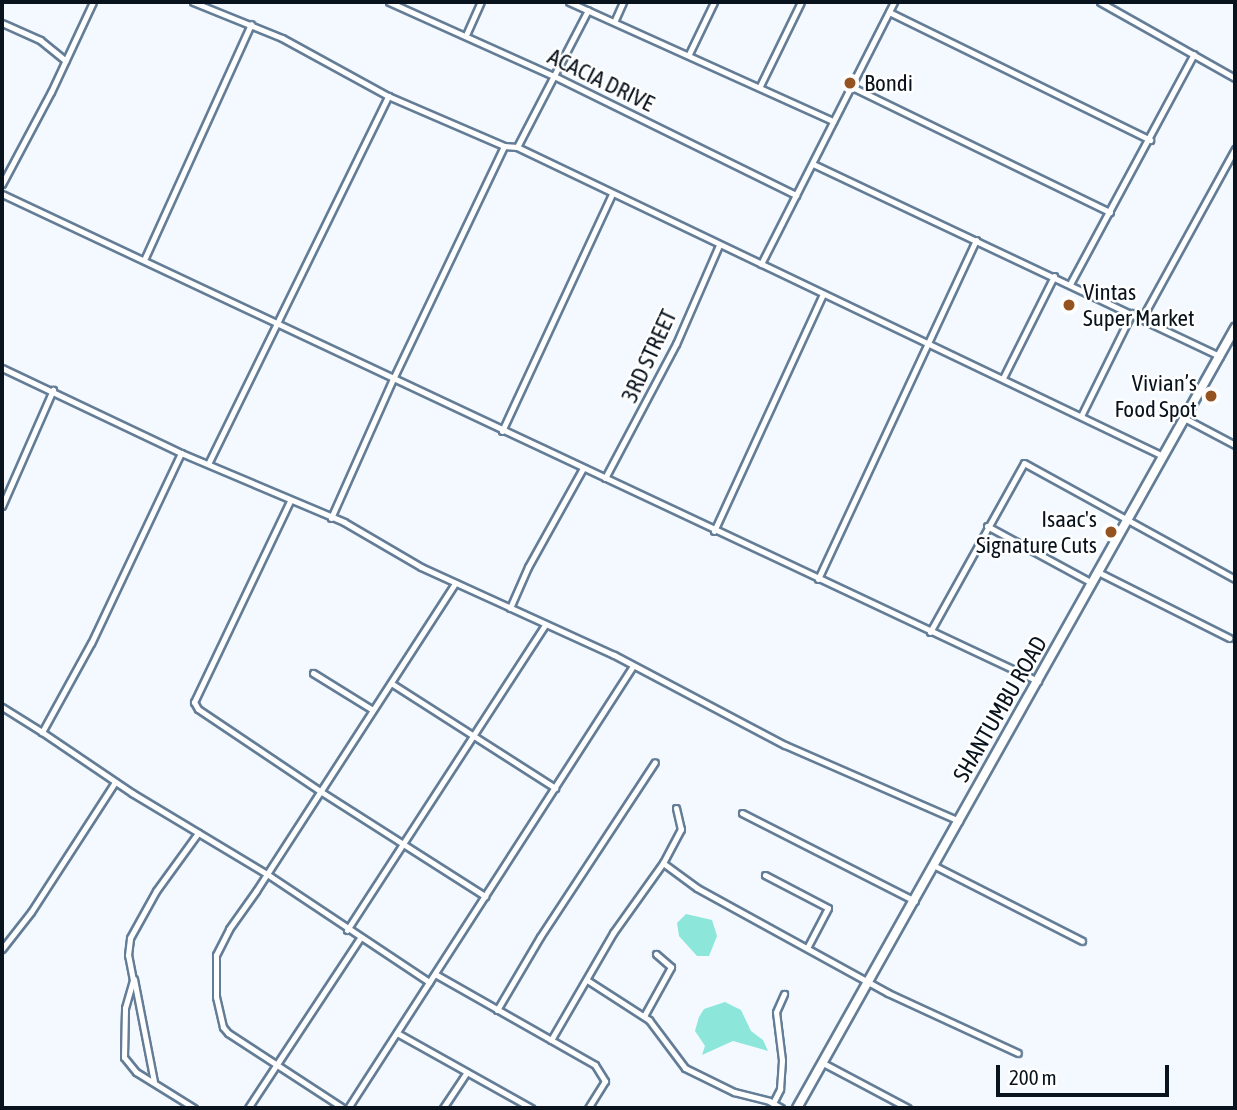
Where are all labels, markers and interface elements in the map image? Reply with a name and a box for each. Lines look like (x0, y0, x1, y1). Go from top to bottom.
street label: ACACIA DRIVE (543, 42, 659, 118)
place label: Bondi (864, 69, 913, 97)
marker: Bondi (842, 75, 858, 91)
place label: Vintas Super Market (1083, 278, 1195, 332)
marker: Vintas Super Market (1061, 297, 1077, 313)
street label: 3RD STREET (616, 305, 682, 407)
place label: Vivian’s Food Spot (1115, 369, 1197, 423)
marker: Vivian’s Food Spot (1203, 388, 1219, 404)
place label: Isaac's Signature Cuts (976, 505, 1097, 559)
marker: Isaac's Signature Cuts (1103, 524, 1119, 540)
street label: SHANTUMBU ROAD (947, 631, 1053, 787)
scale bar (999, 1050, 1172, 1094)
text: 200 m (1009, 1065, 1057, 1089)

